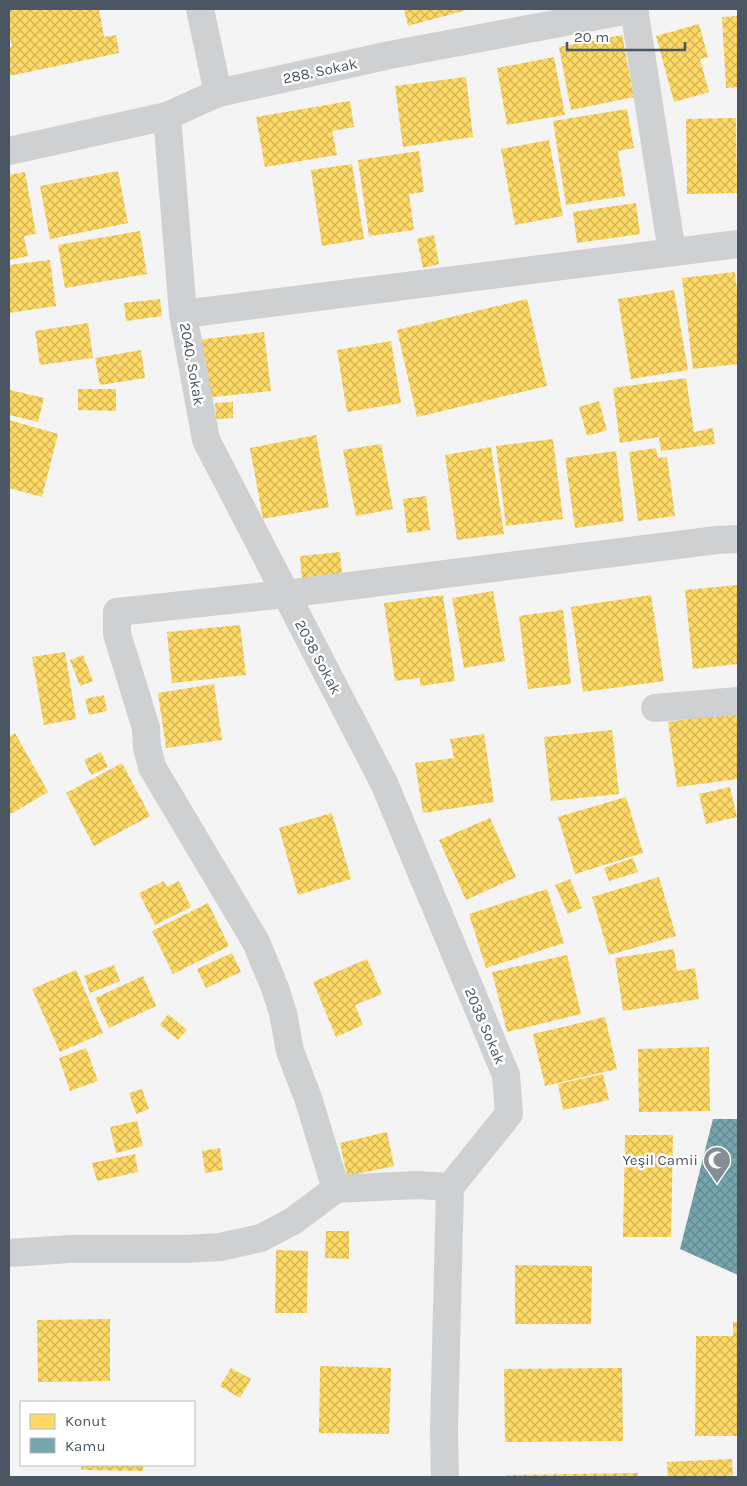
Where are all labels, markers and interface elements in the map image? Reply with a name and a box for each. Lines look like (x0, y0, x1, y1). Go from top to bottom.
scale bar (567, 20, 684, 52)
text: 20 m (574, 28, 609, 46)
street label: 288. Sokak (281, 54, 359, 88)
street label: 2040. Sokak (176, 321, 208, 407)
street label: 2038 Sokak (291, 617, 345, 697)
street label: 2038 Sokak (461, 985, 509, 1067)
mosque icon: Yeşil Camii (702, 1145, 732, 1184)
place label: Yeşil Camii (623, 1151, 698, 1169)
legend (20, 1401, 195, 1466)
text: Konut (65, 1412, 106, 1430)
text: Kamu (65, 1437, 106, 1455)

